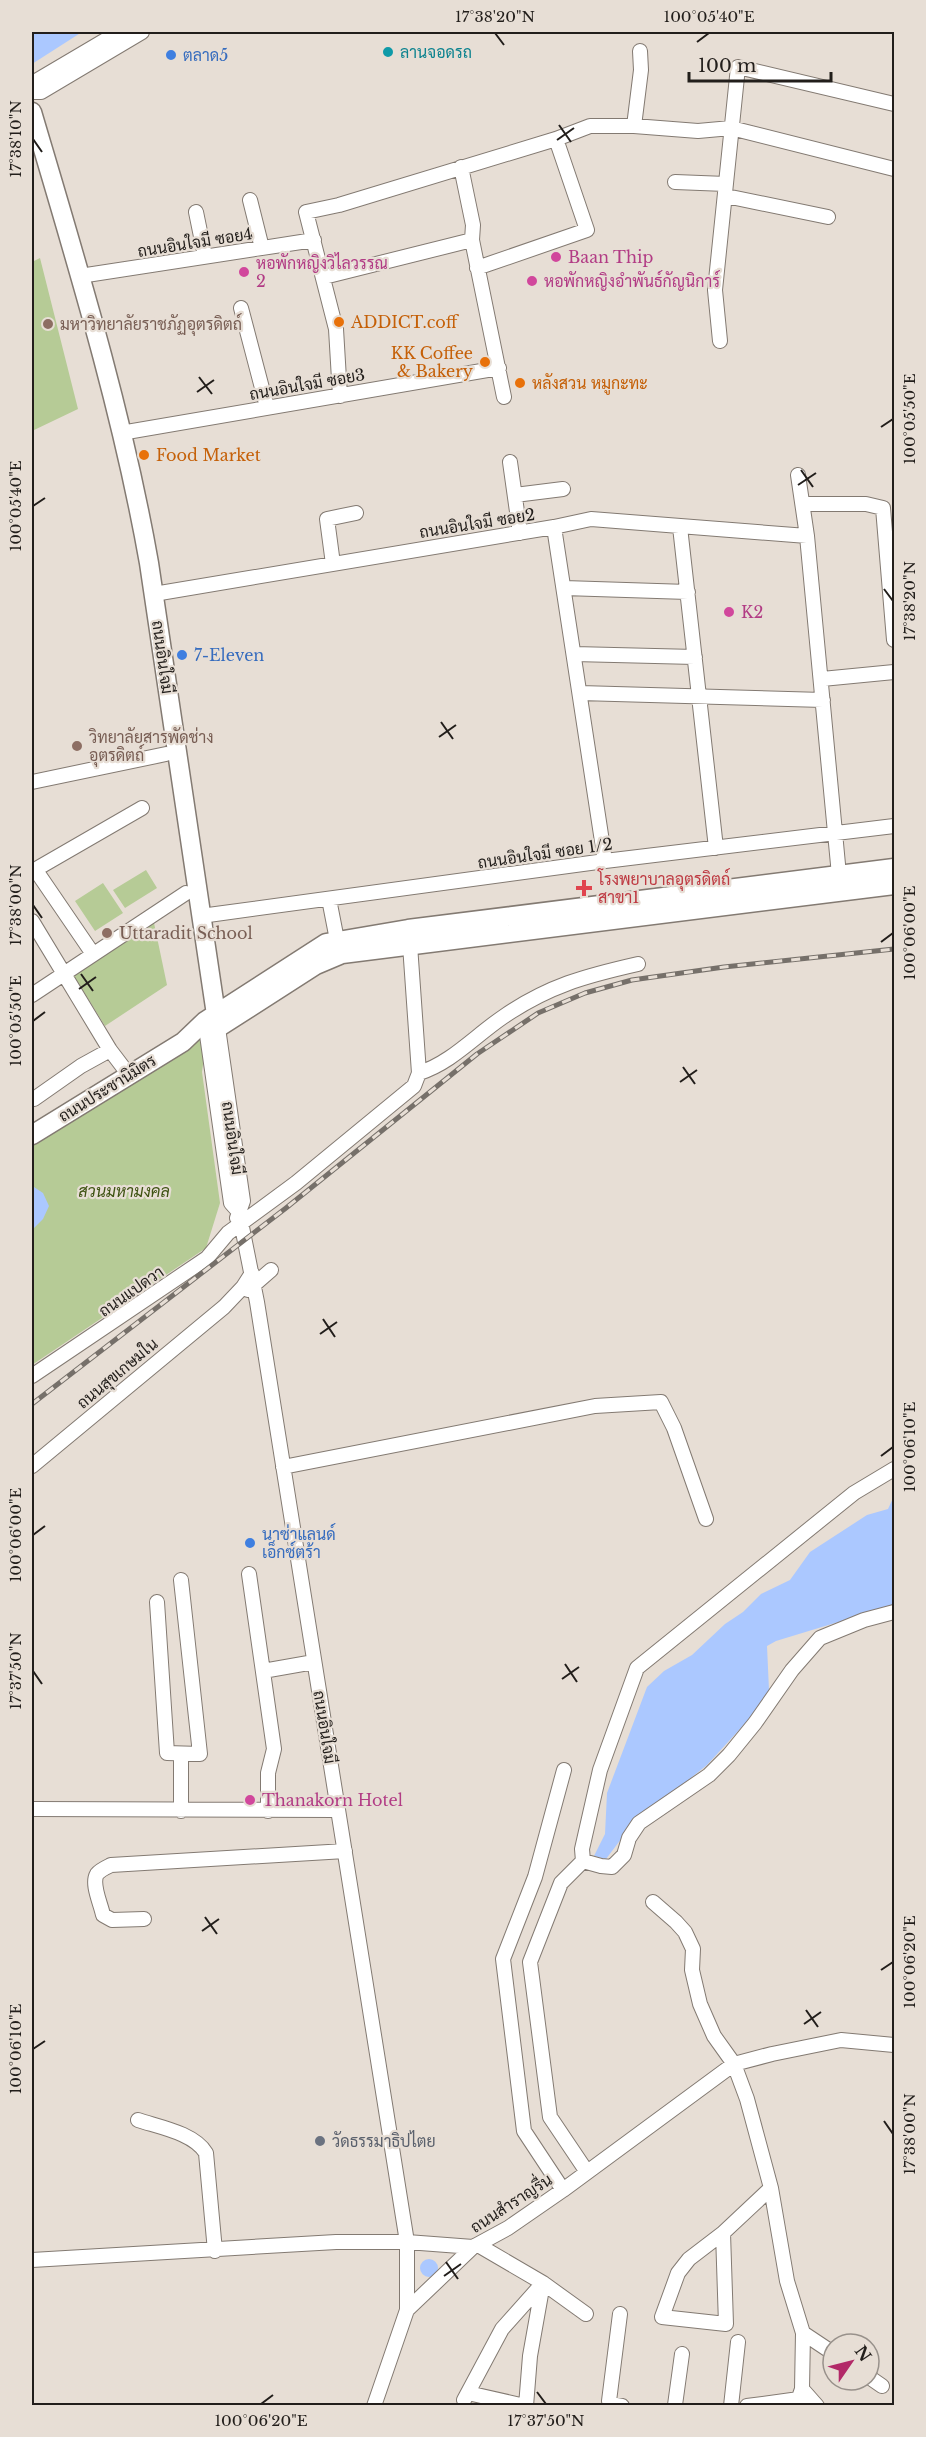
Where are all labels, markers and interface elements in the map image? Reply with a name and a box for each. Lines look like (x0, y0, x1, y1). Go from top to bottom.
text: 17°38'20"N (455, 7, 535, 26)
text: 100°05'40"E (663, 7, 755, 26)
place label: ลานจอดรถ (400, 42, 472, 62)
place label: ตลาด5 (183, 45, 228, 65)
marker: ลานจอดรถ (381, 45, 395, 59)
scale bar (689, 45, 832, 83)
marker: ตลาด5 (164, 48, 178, 62)
text: 100 m (698, 55, 756, 77)
text: 17°38'10"N (6, 100, 25, 178)
street label: ถนนอินใจมี ซอย4 (136, 222, 254, 261)
place label: Baan Thip (568, 247, 653, 267)
marker: Baan Thip (549, 250, 563, 264)
place label: หอพักหญิงวิไลวรรณ 2 (256, 252, 388, 291)
marker: หอพักหญิงวิไลวรรณ 2 (237, 265, 251, 279)
place label: หอพักหญิงอำพันธ์กัญนิการ์ (544, 269, 720, 291)
marker: หอพักหญิงอำพันธ์กัญนิการ์ (525, 274, 539, 288)
place label: มหาวิทยาลัยราชภัฏอุตรดิตถ์ (60, 312, 242, 336)
place label: ADDICT.coff (350, 312, 460, 332)
marker: ADDICT.coff (332, 315, 346, 329)
marker: มหาวิทยาลัยราชภัฏอุตรดิตถ์ (41, 317, 55, 331)
place label: KK Coffee & Bakery (391, 343, 474, 381)
marker: KK Coffee & Bakery (478, 355, 492, 369)
street label: ถนนอินใจมี ซอย3 (248, 363, 366, 404)
place label: หลังสวน หมูกะทะ (532, 373, 648, 395)
text: 100°05'50"E (900, 373, 919, 465)
marker: หลังสวน หมูกะทะ (513, 376, 527, 390)
place label: Food Market (156, 445, 261, 465)
marker: Food Market (137, 448, 151, 462)
text: 100°05'40"E (6, 460, 25, 552)
street label: ถนนอินใจมี ซอย2 (418, 503, 536, 542)
text: 17°38'20"N (900, 561, 919, 641)
place label: K2 (741, 602, 763, 622)
marker: K2 (722, 605, 736, 619)
street label: ถนนอินใจมี (148, 619, 179, 695)
place label: 7-Eleven (194, 645, 264, 665)
marker: 7-Eleven (175, 648, 189, 662)
place label: วิทยาลัยสารพัดช่าง อุตรดิตถ์ (88, 727, 214, 767)
marker: วิทยาลัยสารพัดช่าง อุตรดิตถ์ (70, 739, 84, 753)
street label: ถนนอินใจมี ซอย 1/2 (476, 833, 614, 872)
text: 17°38'00"N (6, 864, 25, 946)
place label: โรงพยาบาลอุตรดิตถ์ สาขา1 (597, 867, 730, 907)
marker: โรงพยาบาลอุตรดิตถ์ สาขา1 (575, 879, 593, 897)
text: 100°06'00"E (900, 886, 919, 980)
place label: Uttaradit School (119, 923, 253, 943)
marker: Uttaradit School (100, 926, 114, 940)
text: 100°05'50"E (6, 975, 25, 1067)
street label: ถนนประชานิมิตร (54, 1050, 160, 1126)
street label: ถนนอินใจมี (218, 1100, 249, 1176)
park label: สวนมหามงคล (78, 1181, 170, 1201)
street label: ถนนแปดวา (95, 1261, 167, 1321)
street label: ถนนสุขเกษมใน (72, 1333, 163, 1414)
text: 100°06'10"E (900, 1402, 919, 1492)
text: 100°06'00"E (6, 1488, 25, 1582)
place label: นาซ่าแลนด์ เอ็กซ์ตร้า (262, 1522, 336, 1562)
marker: นาซ่าแลนด์ เอ็กซ์ตร้า (243, 1536, 257, 1550)
text: 17°37'50"N (6, 1632, 25, 1710)
street label: ถนนอินใจมี (309, 1689, 342, 1765)
place label: Thanakorn Hotel (262, 1790, 403, 1810)
marker: Thanakorn Hotel (243, 1793, 257, 1807)
text: 100°06'20"E (900, 1915, 919, 2009)
text: 100°06'10"E (6, 2004, 25, 2094)
text: 17°38'00"N (900, 2093, 919, 2175)
place label: วัดธรรมาธิปไตย (332, 2130, 436, 2151)
marker: วัดธรรมาธิปไตย (313, 2134, 327, 2148)
street label: ถนนสำราญรื่น (464, 2166, 556, 2237)
north arrow (821, 2332, 881, 2392)
text: N (851, 2341, 876, 2365)
text: 100°06'20"E (214, 2411, 308, 2430)
text: 17°37'50"N (507, 2411, 585, 2430)

